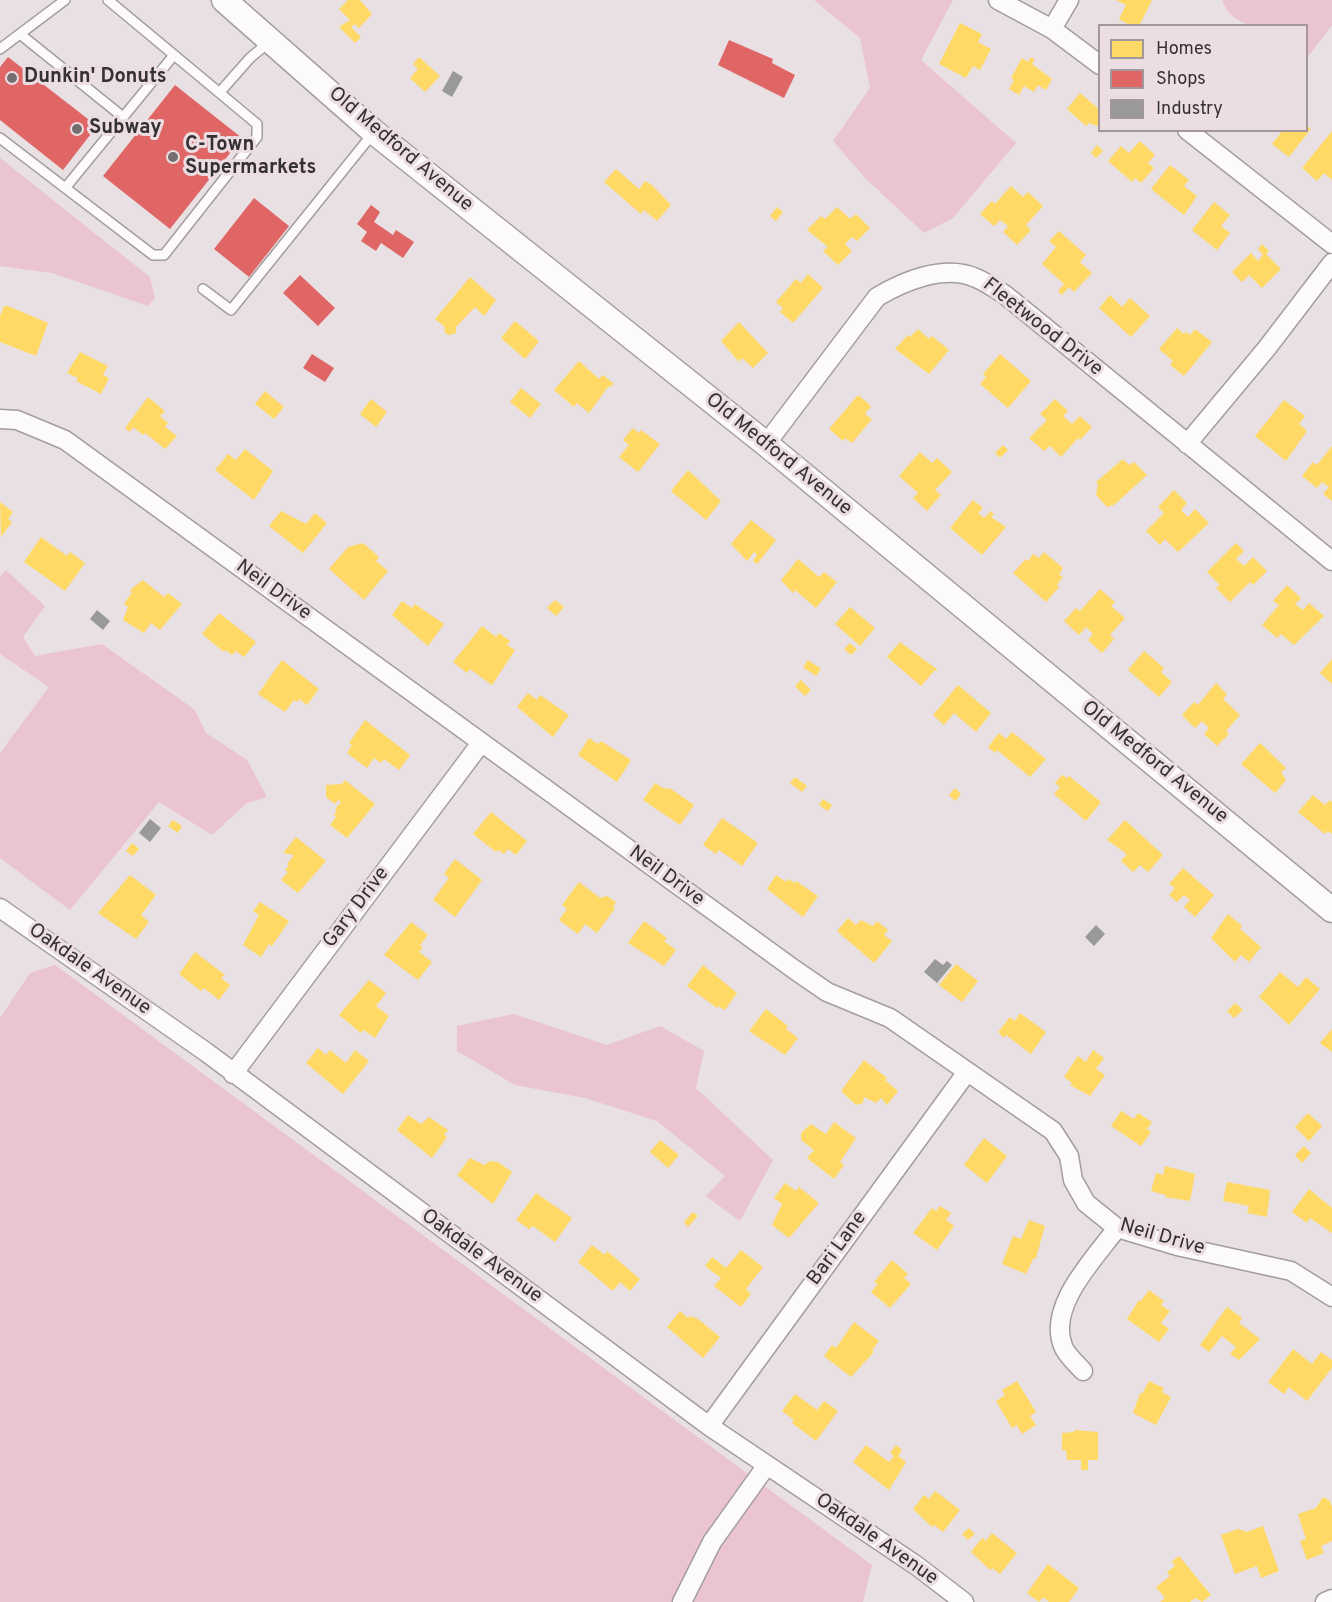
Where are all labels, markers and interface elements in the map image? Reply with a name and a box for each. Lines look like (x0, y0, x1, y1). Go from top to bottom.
legend (1098, 24, 1308, 132)
text: Homes (1156, 38, 1212, 61)
place label: Dunkin' Donuts (24, 66, 167, 90)
text: Shops (1156, 68, 1206, 91)
marker: Dunkin' Donuts (5, 71, 19, 85)
street label: Old Medford Avenue (323, 82, 477, 218)
text: Industry (1156, 98, 1223, 121)
place label: Subway (89, 117, 162, 141)
marker: Subway (70, 122, 84, 136)
place label: C‑Town Supermarkets (185, 134, 316, 181)
marker: C‑Town Supermarkets (166, 150, 180, 164)
street label: Fleetwood Drive (977, 274, 1107, 382)
street label: Old Medford Avenue (700, 389, 856, 521)
street label: Neil Drive (231, 556, 315, 626)
street label: Old Medford Avenue (1076, 697, 1232, 829)
street label: Neil Drive (624, 842, 708, 912)
street label: Gary Drive (319, 863, 395, 953)
street label: Oakdale Avenue (23, 919, 155, 1021)
street label: Oakdale Avenue (416, 1205, 546, 1309)
street label: Bari Lane (803, 1207, 873, 1291)
street label: Neil Drive (1117, 1214, 1207, 1262)
street label: Oakdale Avenue (810, 1489, 942, 1591)

